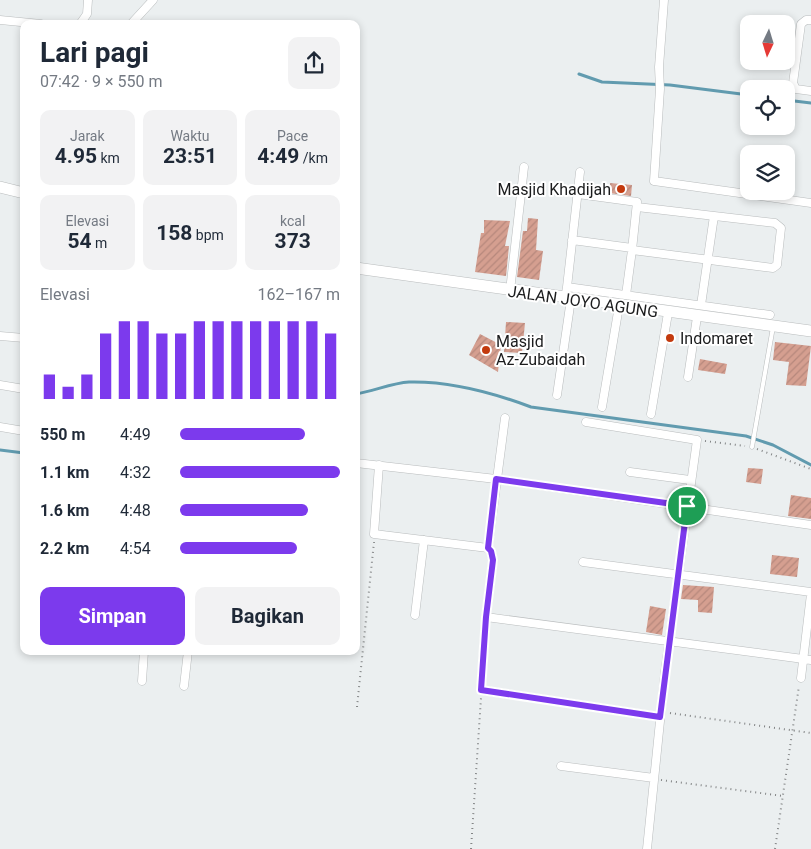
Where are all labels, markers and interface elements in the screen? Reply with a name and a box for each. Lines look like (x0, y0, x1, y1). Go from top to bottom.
north arrow (740, 15, 795, 70)
map controls (740, 15, 795, 200)
text: Lari pagi (40, 36, 149, 69)
button: share (288, 37, 340, 89)
text: 07:42 · 9 × 550 m (40, 72, 162, 91)
button: locate (740, 80, 795, 135)
text: Jarak (70, 128, 105, 144)
text: Waktu (170, 128, 210, 144)
text: Pace (277, 128, 308, 144)
text: 4.95 (55, 144, 97, 168)
text: 23:51 (163, 144, 217, 168)
text: 4:49 (257, 144, 299, 168)
button: layers (740, 145, 795, 200)
text: km (97, 150, 120, 166)
text: /km (299, 150, 328, 166)
place label: Masjid Khadijah (498, 180, 611, 199)
marker: Masjid Khadijah (615, 183, 627, 195)
text: Elevasi (66, 213, 109, 229)
text: kcal (280, 213, 305, 229)
text: 158 (156, 221, 192, 245)
text: bpm (192, 227, 224, 243)
text: 54 (67, 229, 92, 253)
text: 373 (275, 229, 311, 253)
text: m (92, 235, 107, 251)
street label: JALAN JOYO AGUNG (507, 282, 659, 321)
text: Elevasi (40, 285, 90, 304)
text: 162–167 m (258, 285, 340, 304)
place label: Indomaret (680, 329, 753, 348)
place label: Masjid Az-Zubaidah (496, 332, 585, 369)
marker: Indomaret (664, 332, 676, 344)
marker: Masjid Az-Zubaidah (480, 344, 492, 356)
text: 550 m (40, 425, 85, 444)
text: 4:49 (120, 425, 151, 444)
text: 1.1 km (40, 463, 89, 482)
text: 4:32 (120, 463, 151, 482)
pin (666, 485, 708, 527)
icon: arrive (673, 492, 701, 520)
text: 1.6 km (40, 501, 89, 520)
text: 4:48 (120, 501, 151, 520)
text: 2.2 km (40, 539, 89, 558)
text: 4:54 (120, 539, 151, 558)
button: Simpan (40, 587, 185, 645)
button: Bagikan (195, 587, 340, 645)

